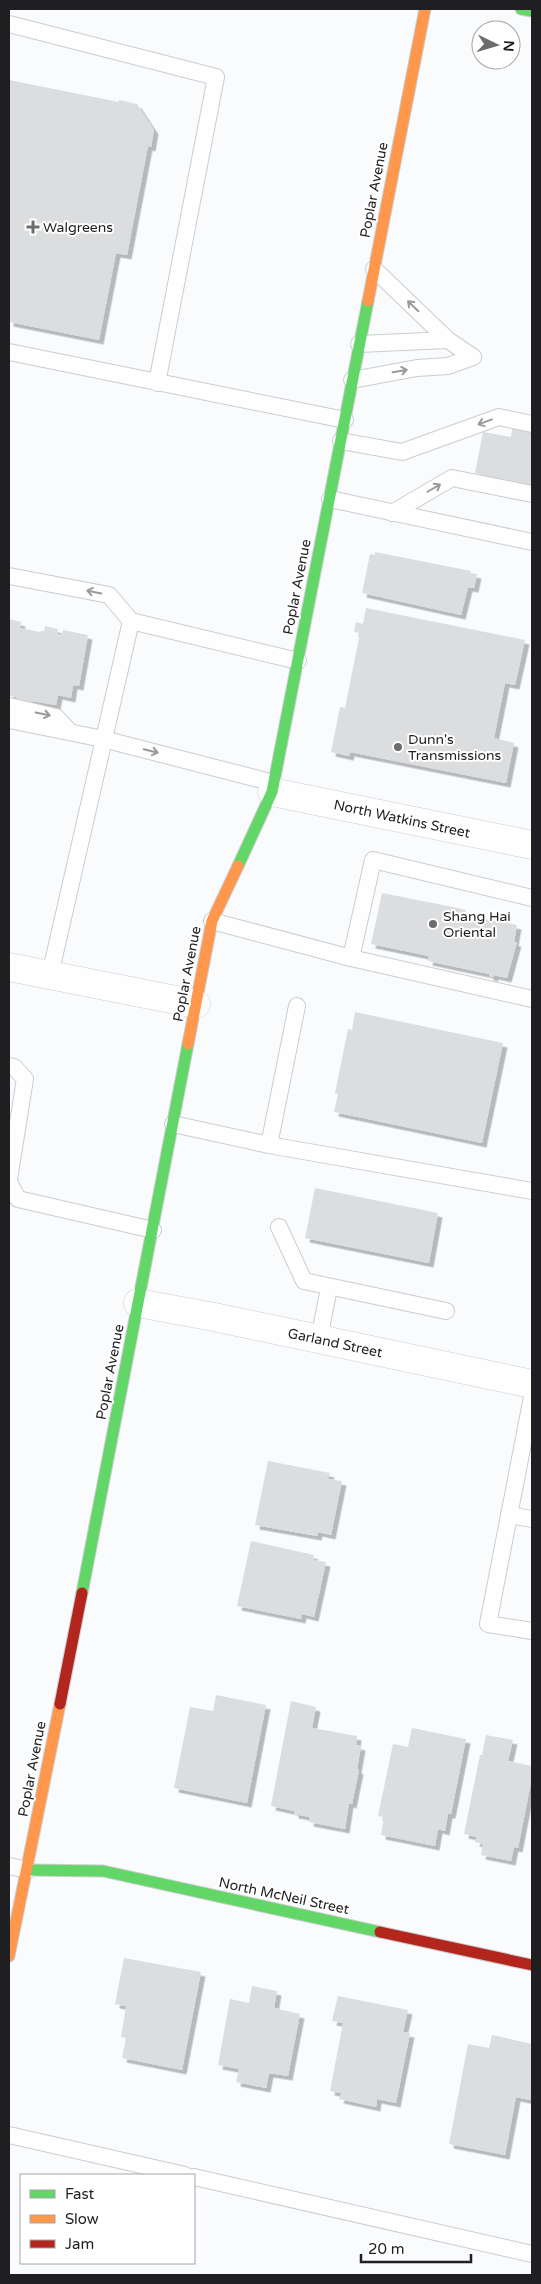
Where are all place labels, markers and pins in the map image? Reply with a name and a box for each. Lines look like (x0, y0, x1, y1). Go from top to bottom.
place label: Walgreens (43, 219, 113, 236)
marker: Walgreens (27, 221, 39, 233)
place label: Dunn's Transmissions (408, 731, 501, 764)
marker: Dunn's Transmissions (392, 741, 404, 753)
place label: Shang Hai Oriental (443, 908, 511, 941)
marker: Shang Hai Oriental (427, 918, 439, 930)

